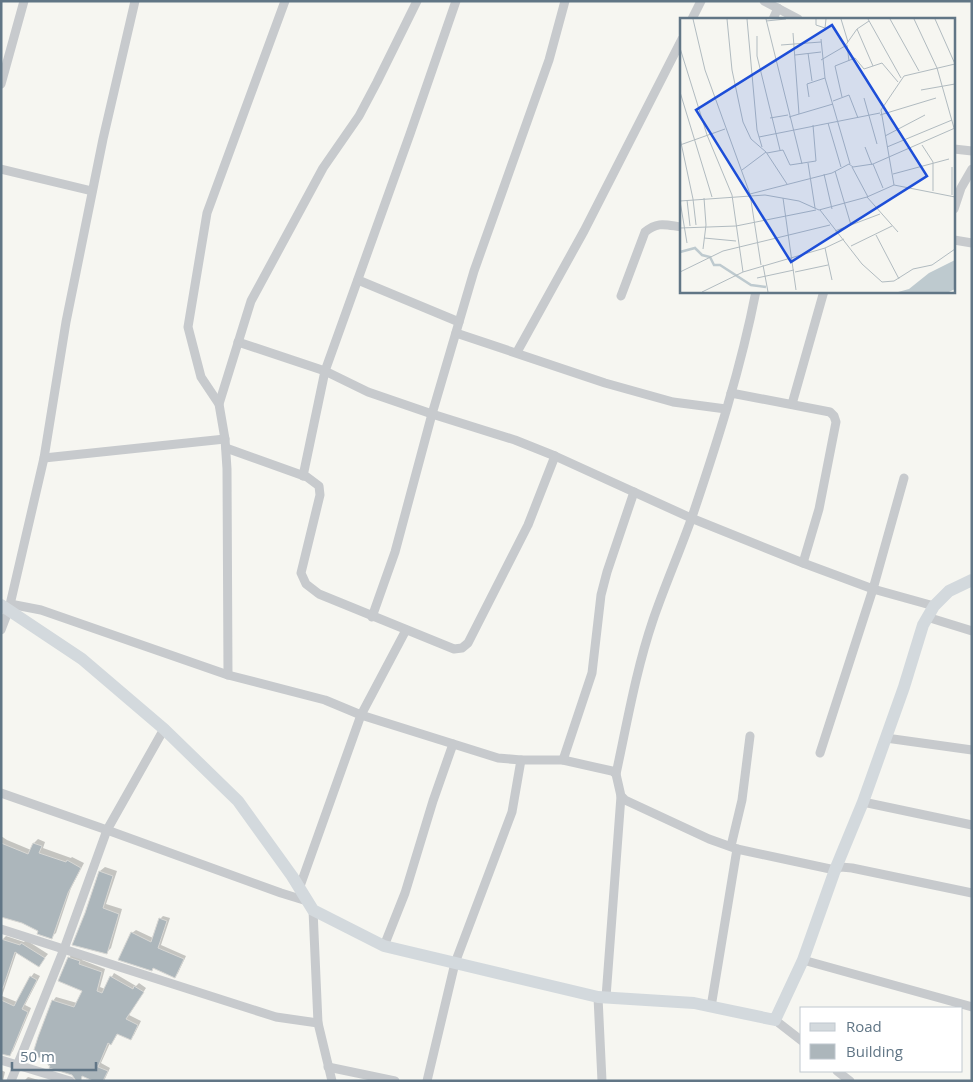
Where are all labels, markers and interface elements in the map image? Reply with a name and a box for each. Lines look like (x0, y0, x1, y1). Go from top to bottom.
inset map (680, 18, 956, 292)
legend (800, 1007, 963, 1072)
text: Road (846, 1016, 882, 1036)
scale bar (12, 1040, 96, 1072)
text: Building (846, 1041, 903, 1061)
text: 50 m (20, 1046, 55, 1066)

